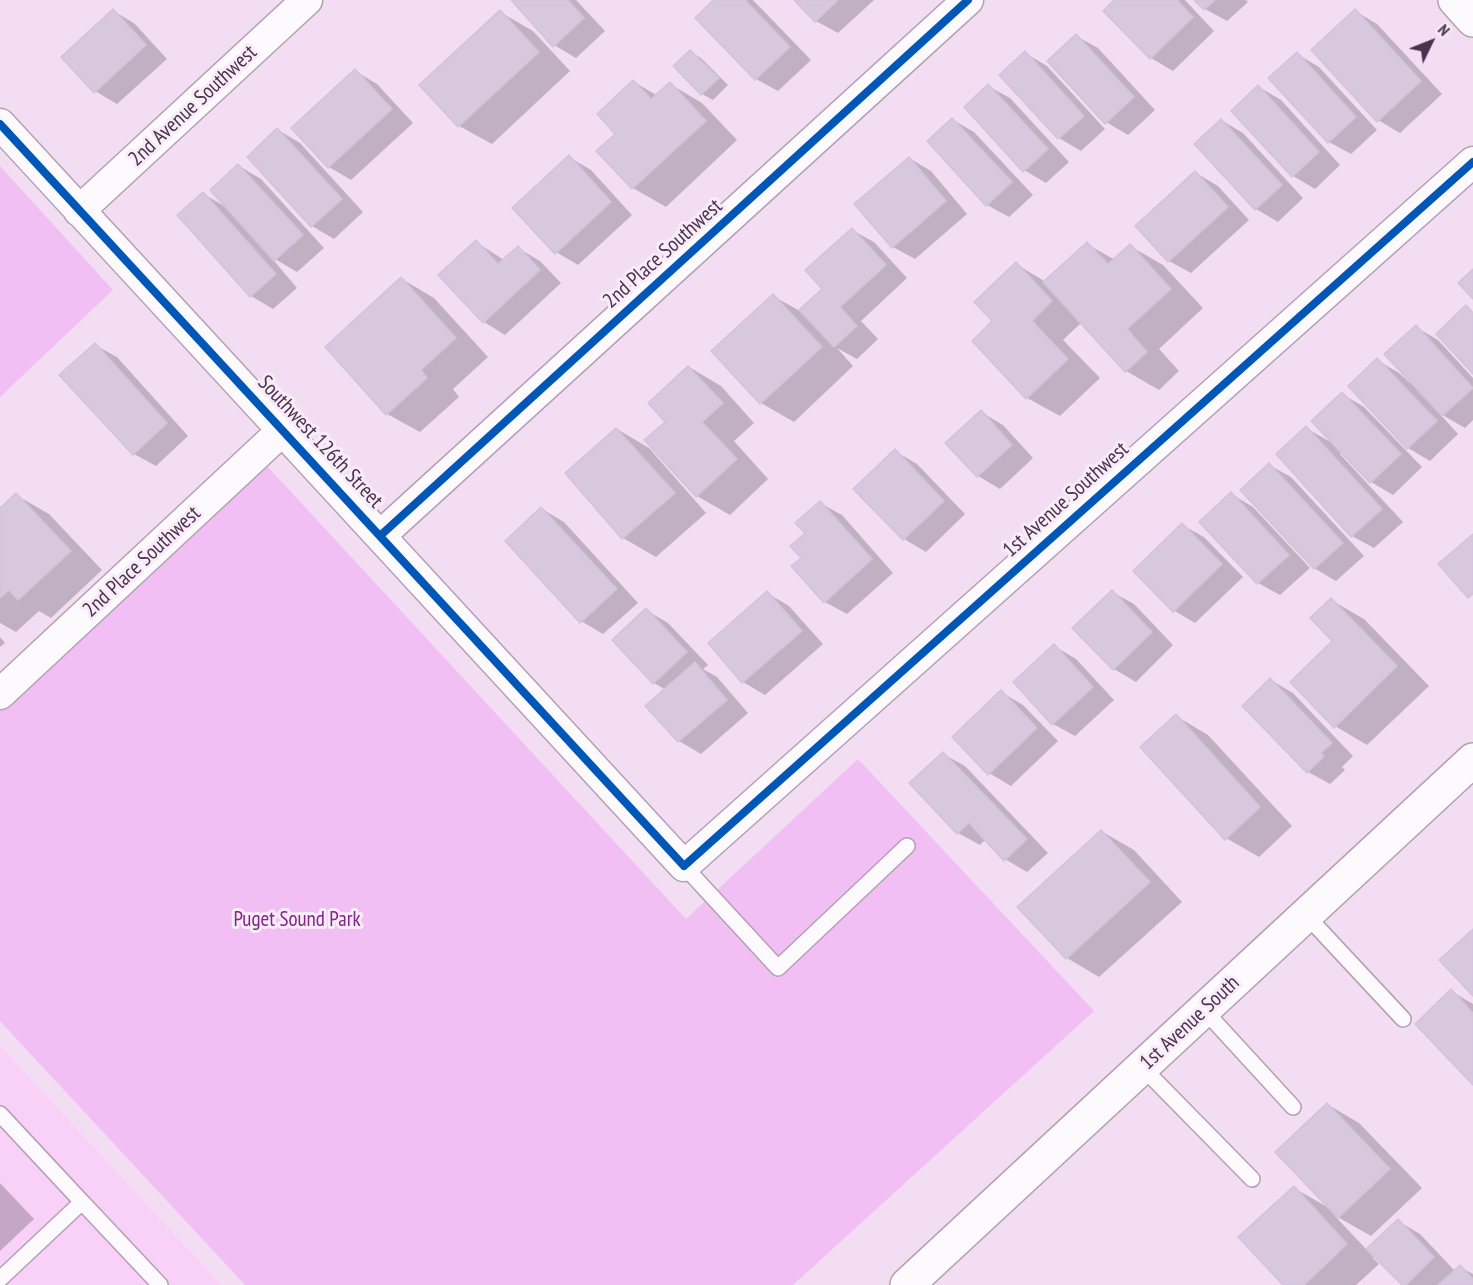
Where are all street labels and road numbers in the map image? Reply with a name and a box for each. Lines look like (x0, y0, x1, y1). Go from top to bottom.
street label: 2nd Avenue Southwest (124, 40, 262, 172)
street label: 2nd Place Southwest (598, 194, 728, 314)
street label: Southwest 126th Street (252, 371, 388, 513)
street label: 1st Avenue Southwest (998, 437, 1134, 563)
street label: 2nd Place Southwest (78, 501, 206, 623)
street label: 1st Avenue South (1135, 971, 1245, 1075)

